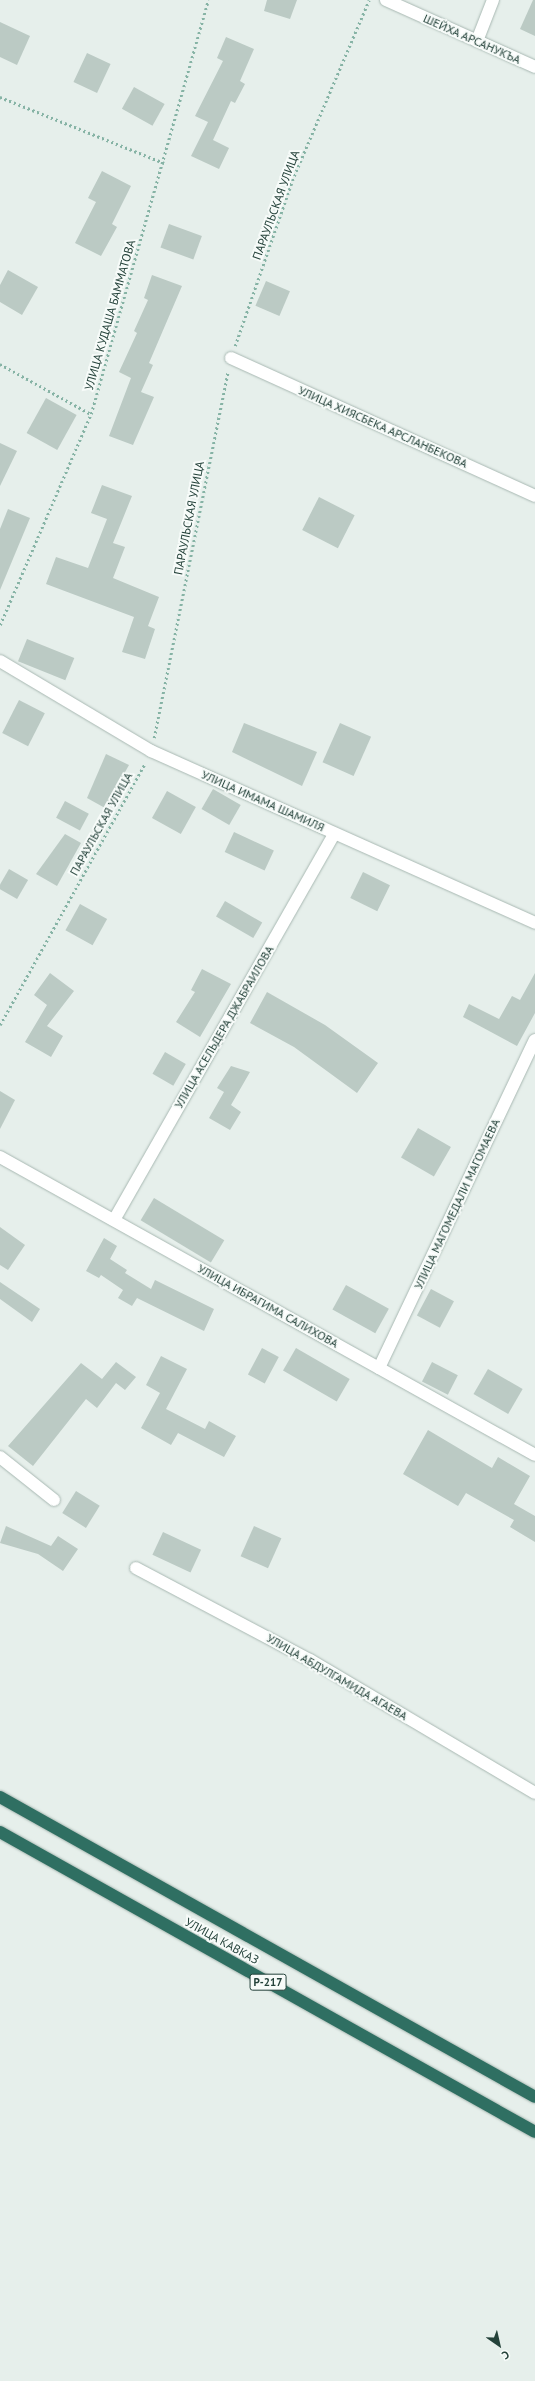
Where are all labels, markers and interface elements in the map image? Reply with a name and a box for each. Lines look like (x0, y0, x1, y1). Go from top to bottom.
street label: ШЕЙХА АРСАНУКЪА (421, 11, 523, 67)
street label: ПАРАУЛЬСКАЯ УЛИЦА (249, 148, 303, 262)
street label: УЛИЦА КУДАША БАММАТОВА (81, 238, 139, 392)
street label: УЛИЦА ХИЯСБЕКА АРСЛАНБЕКОВА (295, 383, 471, 471)
street label: ПАРАУЛЬСКАЯ УЛИЦА (171, 460, 207, 576)
street label: УЛИЦА ИМАМА ШАМИЛЯ (199, 767, 327, 835)
street label: ПАРАУЛЬСКАЯ УЛИЦА (67, 770, 135, 878)
street label: УЛИЦА АСЕЛЬДЕРА ДЖАБРАИЛОВА (171, 942, 277, 1112)
street label: УЛИЦА МАГОМЕДАЛИ МАГОМАЕВА (411, 1116, 503, 1292)
street label: УЛИЦА ИБРАГИМА САЛИХОВА (195, 1261, 341, 1351)
street label: УЛИЦА АБДУЛГАМИДА АГАЕВА (263, 1630, 411, 1724)
street label: УЛИЦА КАВКАЗ (182, 1915, 262, 1967)
road number: Р-217 (249, 1973, 287, 1991)
north arrow (479, 2325, 519, 2365)
text: С (499, 2347, 512, 2362)

